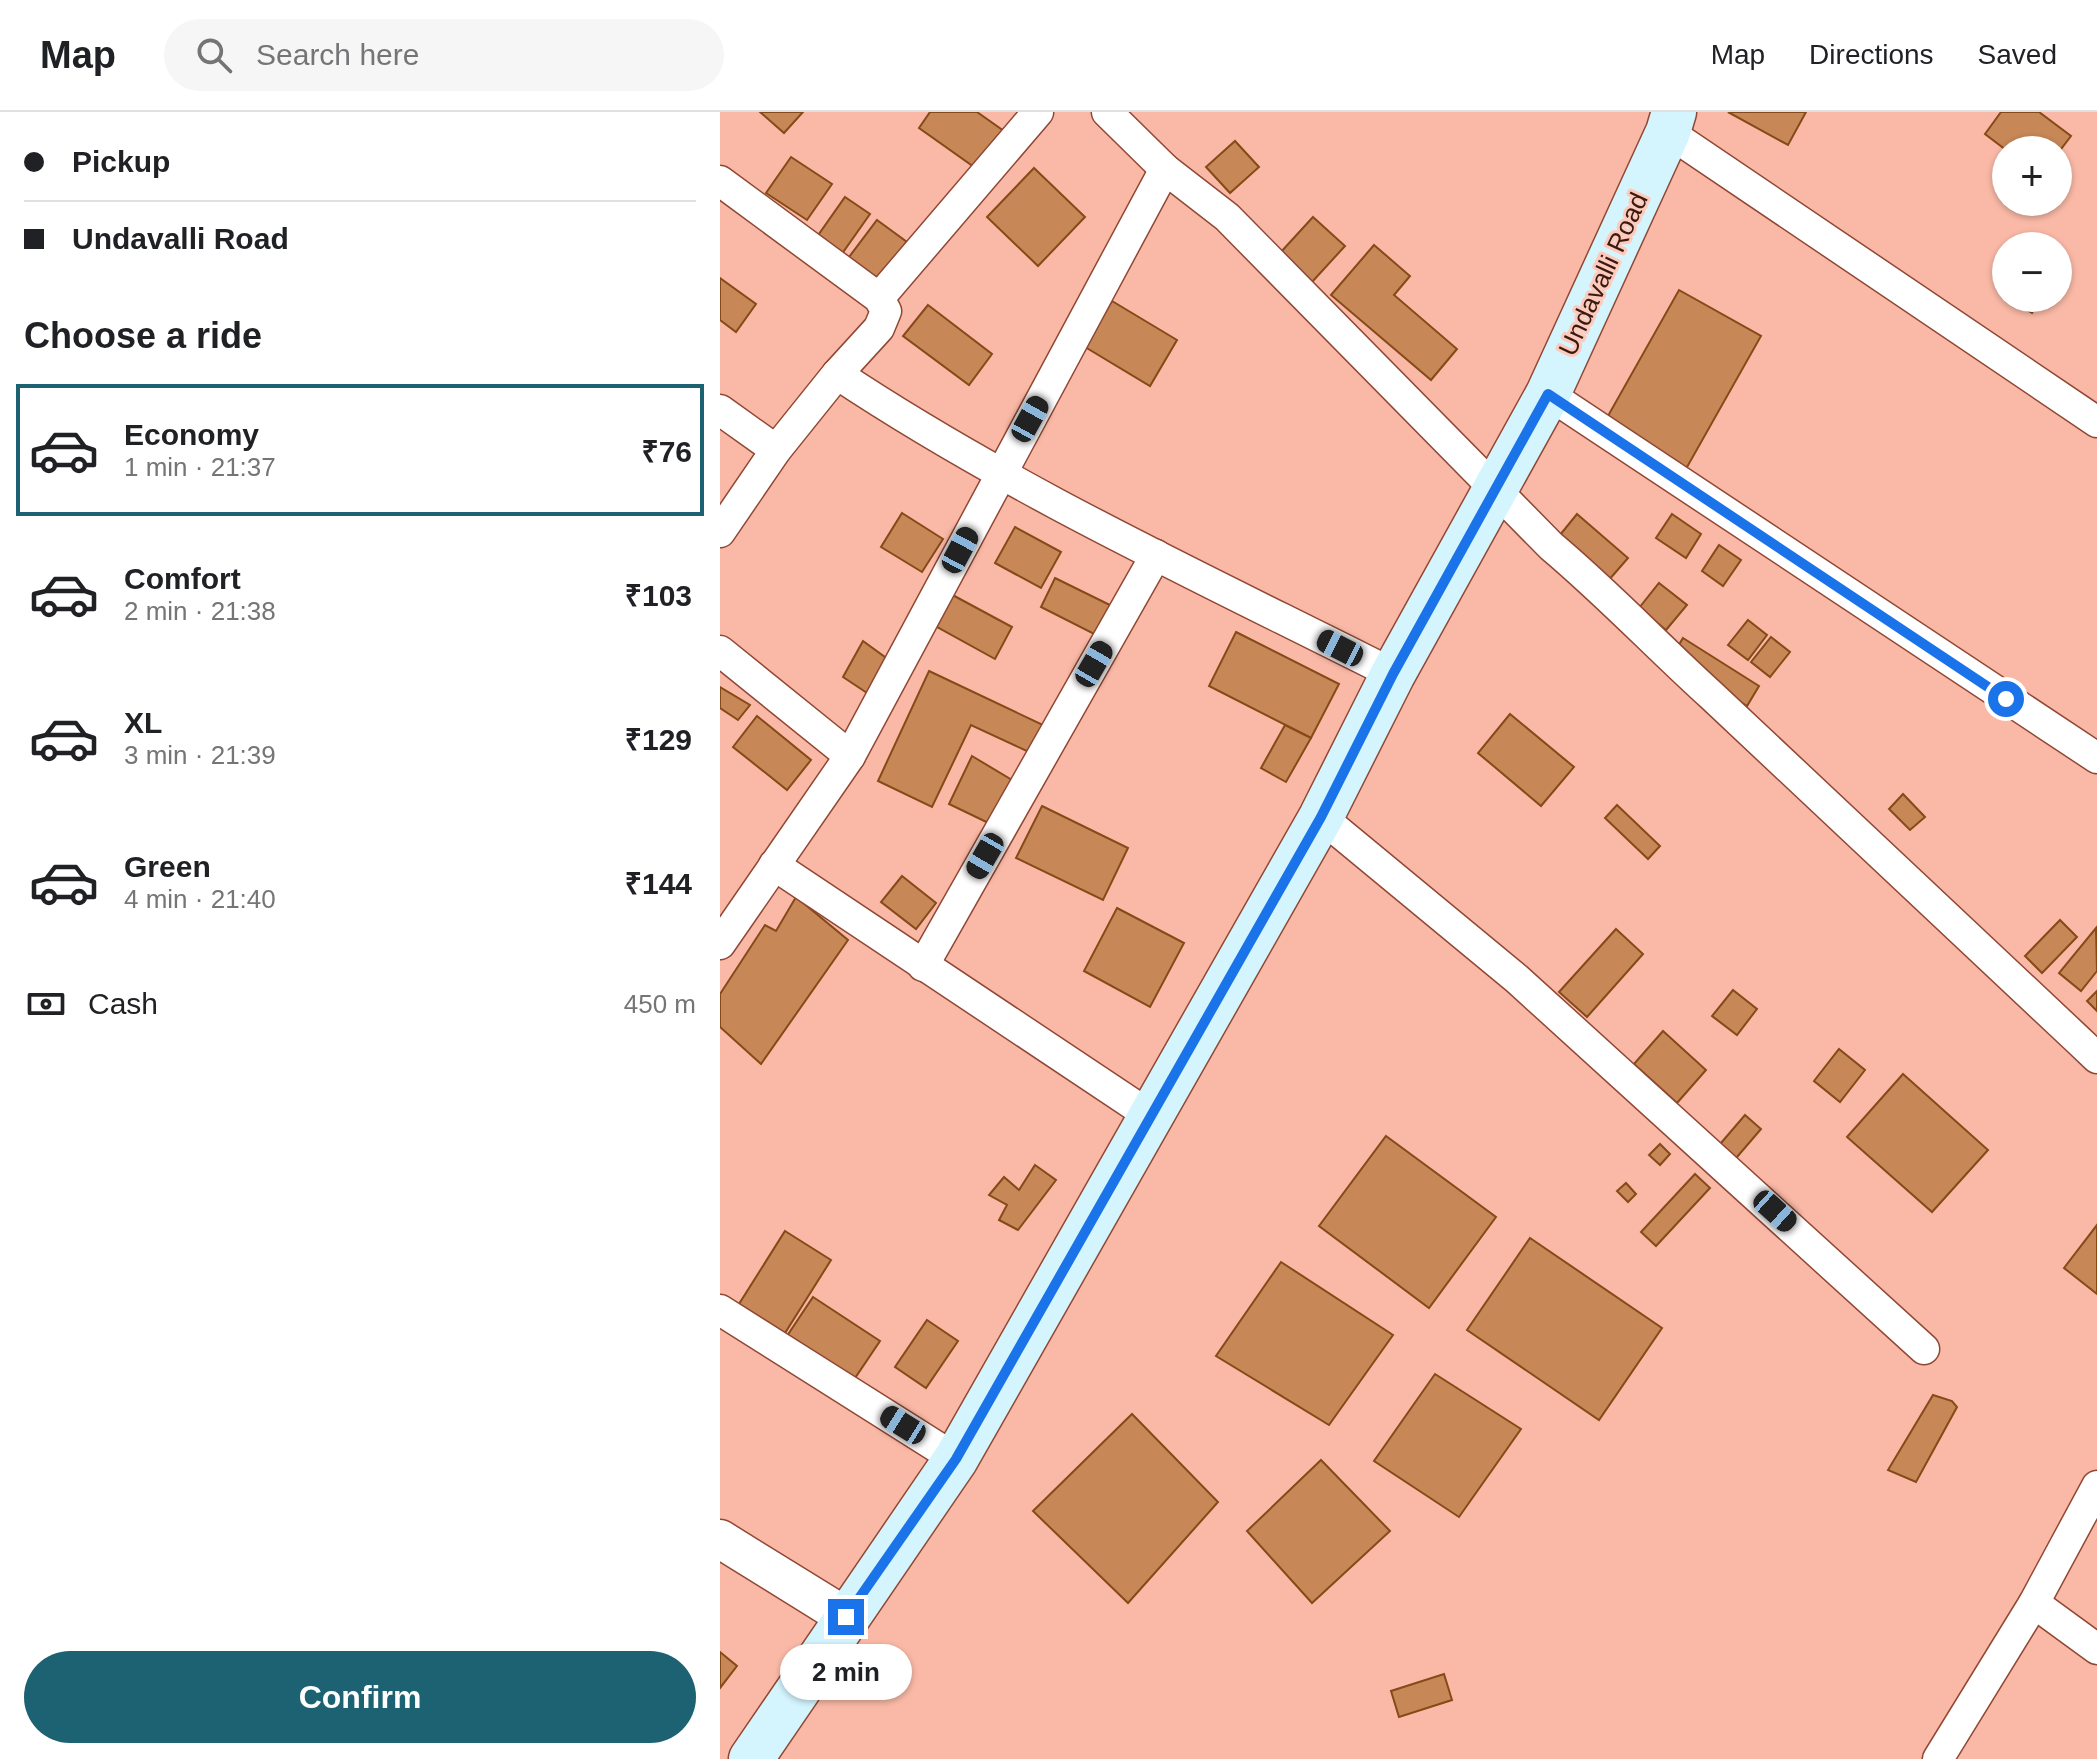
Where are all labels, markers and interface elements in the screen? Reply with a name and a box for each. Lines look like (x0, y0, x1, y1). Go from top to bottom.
search box (164, 19, 724, 91)
icon: search (192, 33, 236, 77)
text: Map (40, 34, 116, 76)
text: Search here (256, 38, 419, 71)
text: Map (1711, 39, 1765, 70)
text: Directions (1809, 39, 1934, 70)
text: Saved (1978, 39, 2057, 70)
map controls (1992, 136, 2072, 312)
button: + (1992, 136, 2072, 216)
text: Pickup (72, 145, 170, 178)
street label: Undavalli Road (1552, 188, 1654, 360)
text: Undavalli Road (72, 222, 289, 255)
button: − (1992, 232, 2072, 312)
text: Choose a ride (24, 315, 262, 356)
car (1008, 392, 1052, 446)
icon: car (28, 414, 100, 486)
text: Economy (124, 418, 259, 451)
text: ₹76 (641, 435, 692, 468)
text: 1 min · 21:37 (124, 452, 276, 482)
car (938, 523, 982, 577)
icon: car (28, 558, 100, 630)
text: Comfort (124, 562, 241, 595)
text: ₹103 (625, 579, 692, 612)
text: 2 min · 21:38 (124, 596, 276, 626)
car (1313, 626, 1367, 670)
car (1072, 637, 1116, 691)
route start (1988, 681, 2024, 717)
icon: car (28, 702, 100, 774)
text: XL (124, 706, 162, 739)
text: ₹129 (625, 723, 692, 756)
text: 3 min · 21:39 (124, 740, 276, 770)
car (963, 829, 1007, 883)
icon: car (28, 846, 100, 918)
text: Green (124, 850, 211, 883)
text: ₹144 (625, 867, 692, 900)
text: 4 min · 21:40 (124, 884, 276, 914)
icon: cash (24, 982, 68, 1026)
text: Cash (88, 987, 158, 1020)
text: 450 m (624, 989, 696, 1019)
car (1749, 1186, 1801, 1236)
car (876, 1402, 930, 1448)
route end (828, 1599, 864, 1635)
callout: 2 min (780, 1645, 912, 1701)
button: Confirm (24, 1651, 696, 1743)
text: 2 min (812, 1657, 880, 1687)

